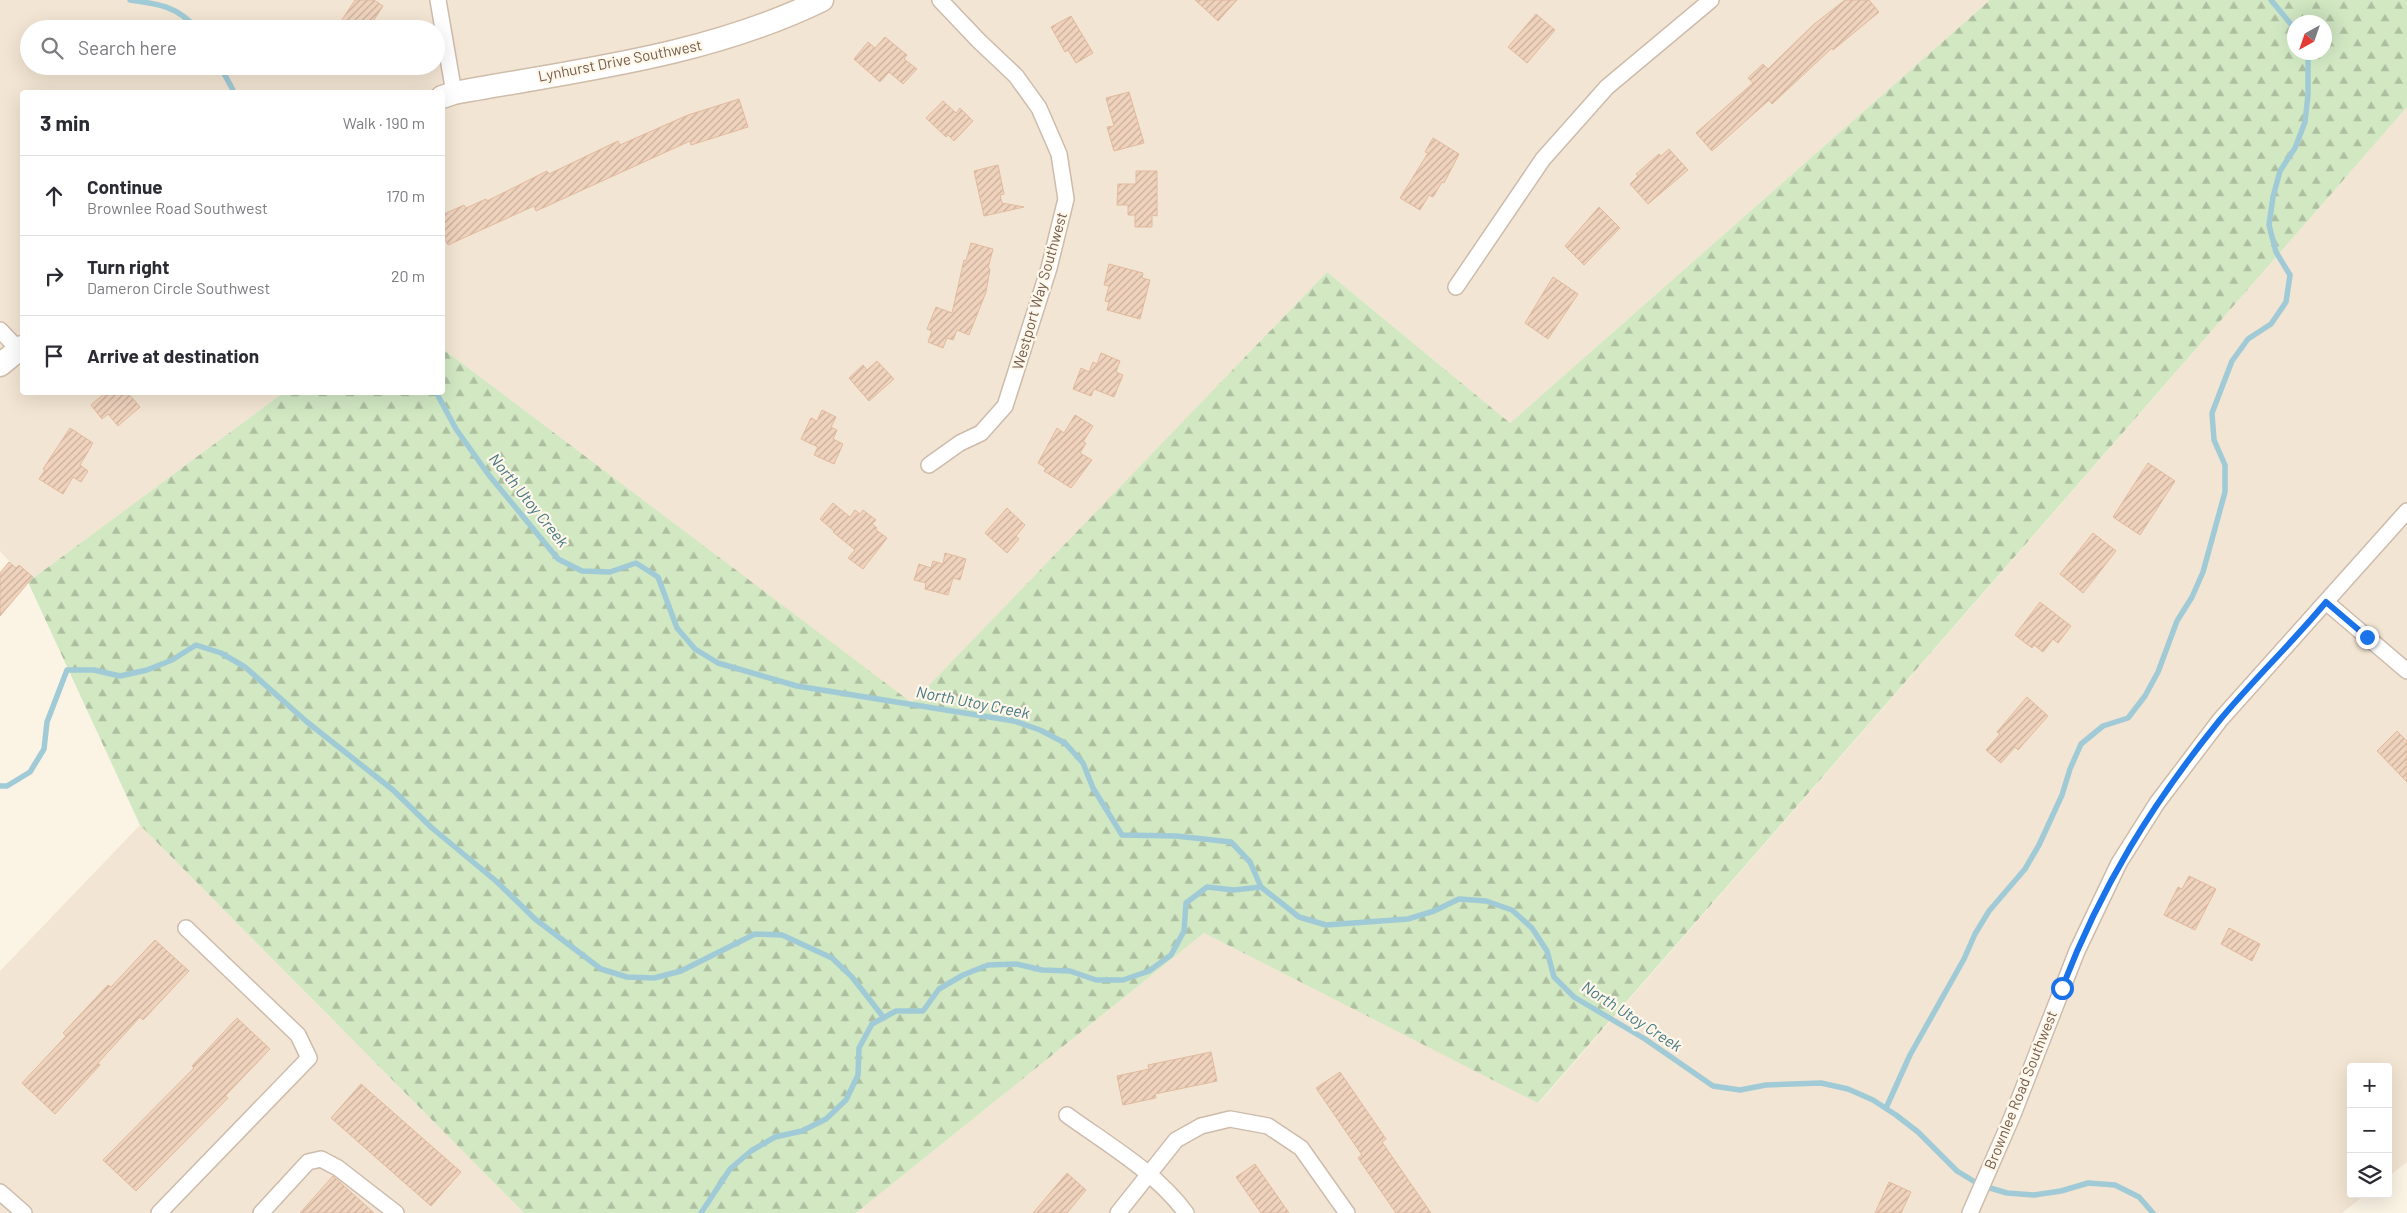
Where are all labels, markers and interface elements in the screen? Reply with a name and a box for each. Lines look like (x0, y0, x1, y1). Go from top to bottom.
north arrow (2287, 15, 2332, 60)
search box (20, 20, 445, 75)
icon: search (38, 34, 66, 62)
street label: Lynhurst Drive Southwest (536, 35, 703, 85)
text: Search here (78, 36, 177, 59)
text: 3 min (40, 110, 90, 135)
text: Walk · 190 m (343, 113, 425, 132)
text: Continue (87, 175, 163, 198)
icon: ahead (40, 182, 68, 210)
text: 170 m (386, 186, 425, 205)
text: Brownlee Road Southwest (87, 198, 268, 217)
street label: Westport Way Southwest (1008, 210, 1070, 371)
text: Turn right (87, 255, 169, 278)
icon: right (40, 262, 68, 290)
text: 20 m (391, 266, 425, 285)
text: Dameron Circle Southwest (87, 278, 270, 297)
icon: arrive (40, 342, 68, 370)
text: Arrive at destination (87, 344, 259, 367)
water label: North Utoy Creek (486, 449, 573, 551)
route end (2356, 626, 2379, 649)
water label: North Utoy Creek (915, 681, 1032, 722)
water label: North Utoy Creek (1579, 976, 1686, 1055)
route start (2051, 977, 2074, 1000)
street label: Brownlee Road Southwest (1980, 1008, 2060, 1172)
map controls (2347, 1063, 2392, 1198)
button: + (2347, 1063, 2392, 1108)
button: − (2347, 1108, 2392, 1153)
button: layers (2347, 1153, 2392, 1198)

